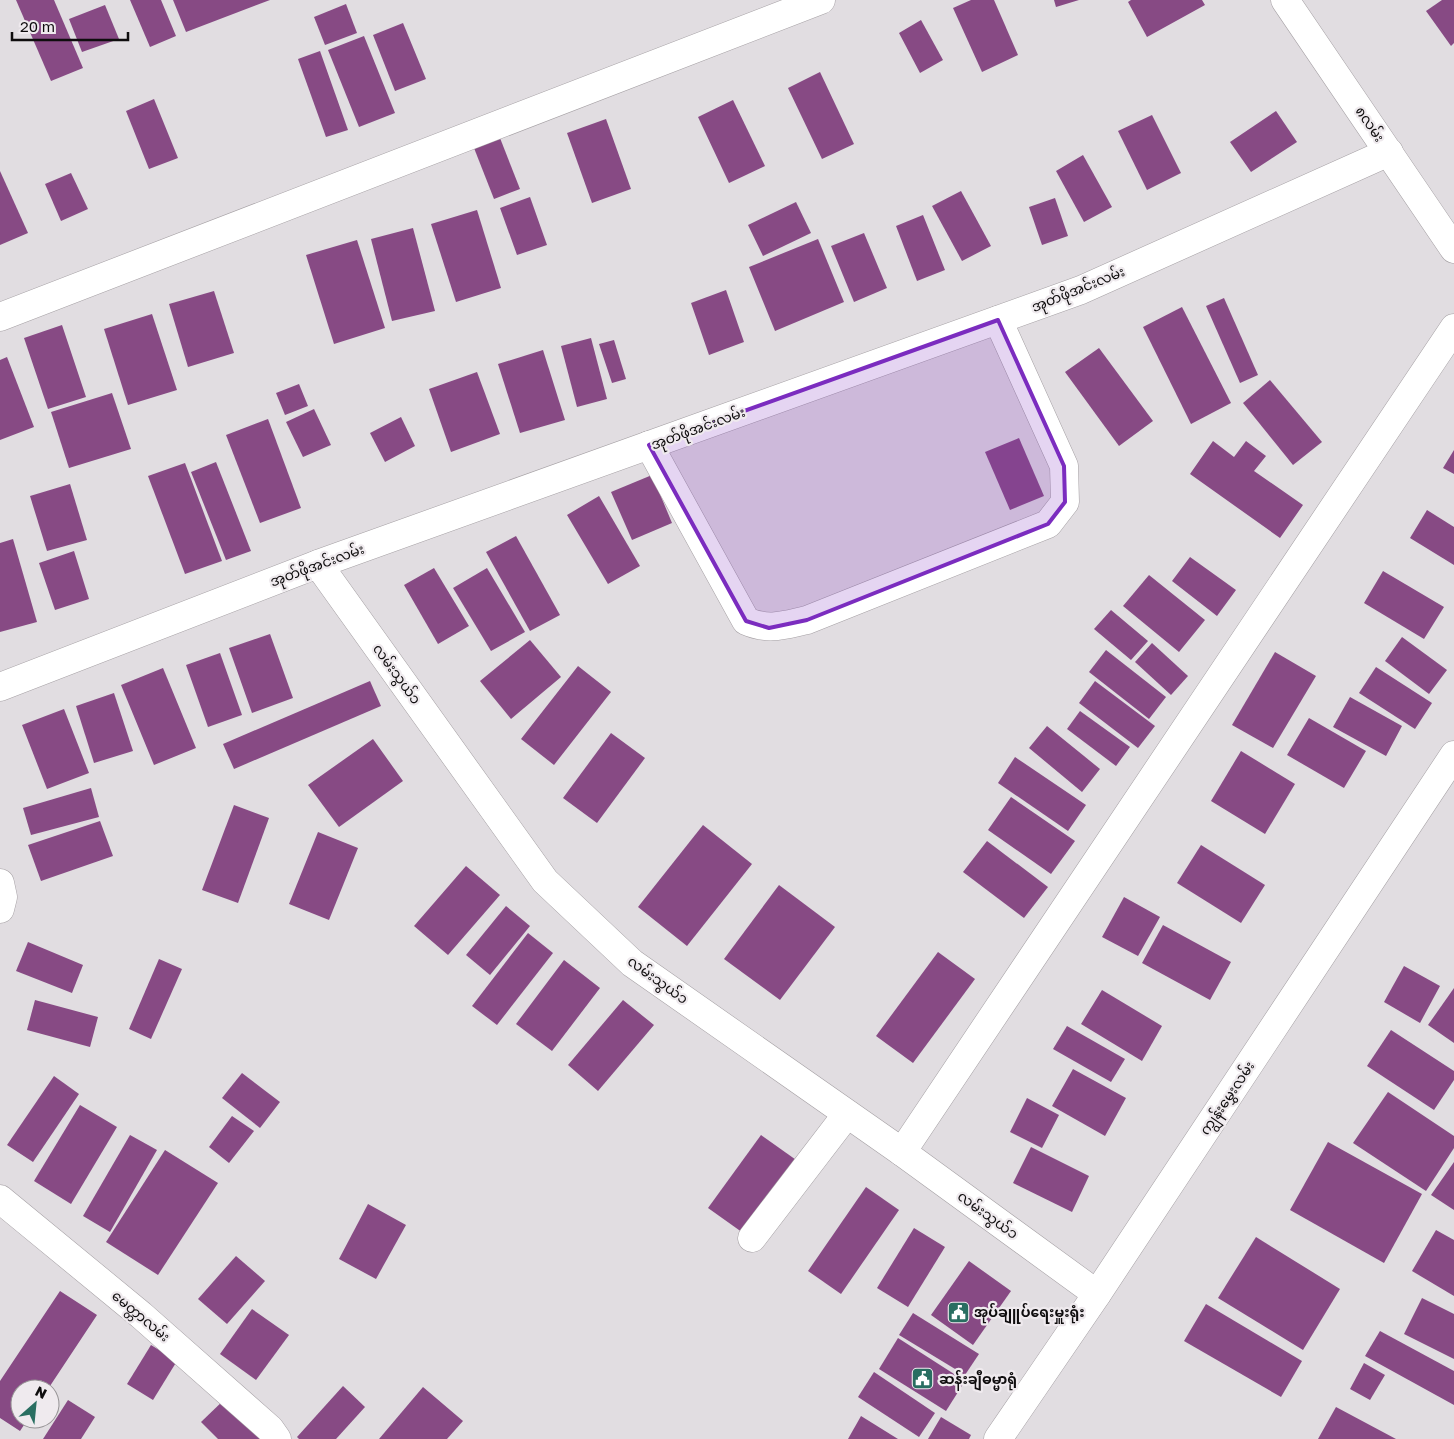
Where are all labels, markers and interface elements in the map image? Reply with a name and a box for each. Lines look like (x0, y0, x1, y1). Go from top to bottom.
scale bar (12, 10, 129, 42)
text: 20 m (20, 17, 55, 35)
street label: ၈လမ်း (1352, 102, 1389, 145)
street label: အုတ်ဖိုအင်းလမ်း (1028, 261, 1128, 319)
street label: အုတ်ဖိုအင်းလမ်း (648, 402, 749, 456)
street label: အုတ်ဖိုအင်းလမ်း (267, 539, 368, 593)
street label: လမ်းသွယ်၁ (367, 640, 426, 709)
street label: လမ်းသွယ်၁ (623, 951, 692, 1010)
street label: ကျွန်းမွှေးလမ်း (1195, 1057, 1262, 1141)
street label: လမ်းသွယ်၁ (953, 1186, 1022, 1245)
street label: မေတ္တာလမ်း (106, 1286, 174, 1348)
public building icon: အုပ်ချူပ်ရေးမှူးရုံး (946, 1300, 970, 1324)
place label: အုပ်ချူပ်ရေးမှူးရုံး (974, 1302, 1085, 1324)
public building icon: ဆန်းချီဓမ္မာရုံ (911, 1367, 935, 1391)
place label: ဆန်းချီဓမ္မာရုံ (939, 1369, 1017, 1391)
north arrow (10, 1379, 60, 1429)
text: N (33, 1382, 50, 1402)

